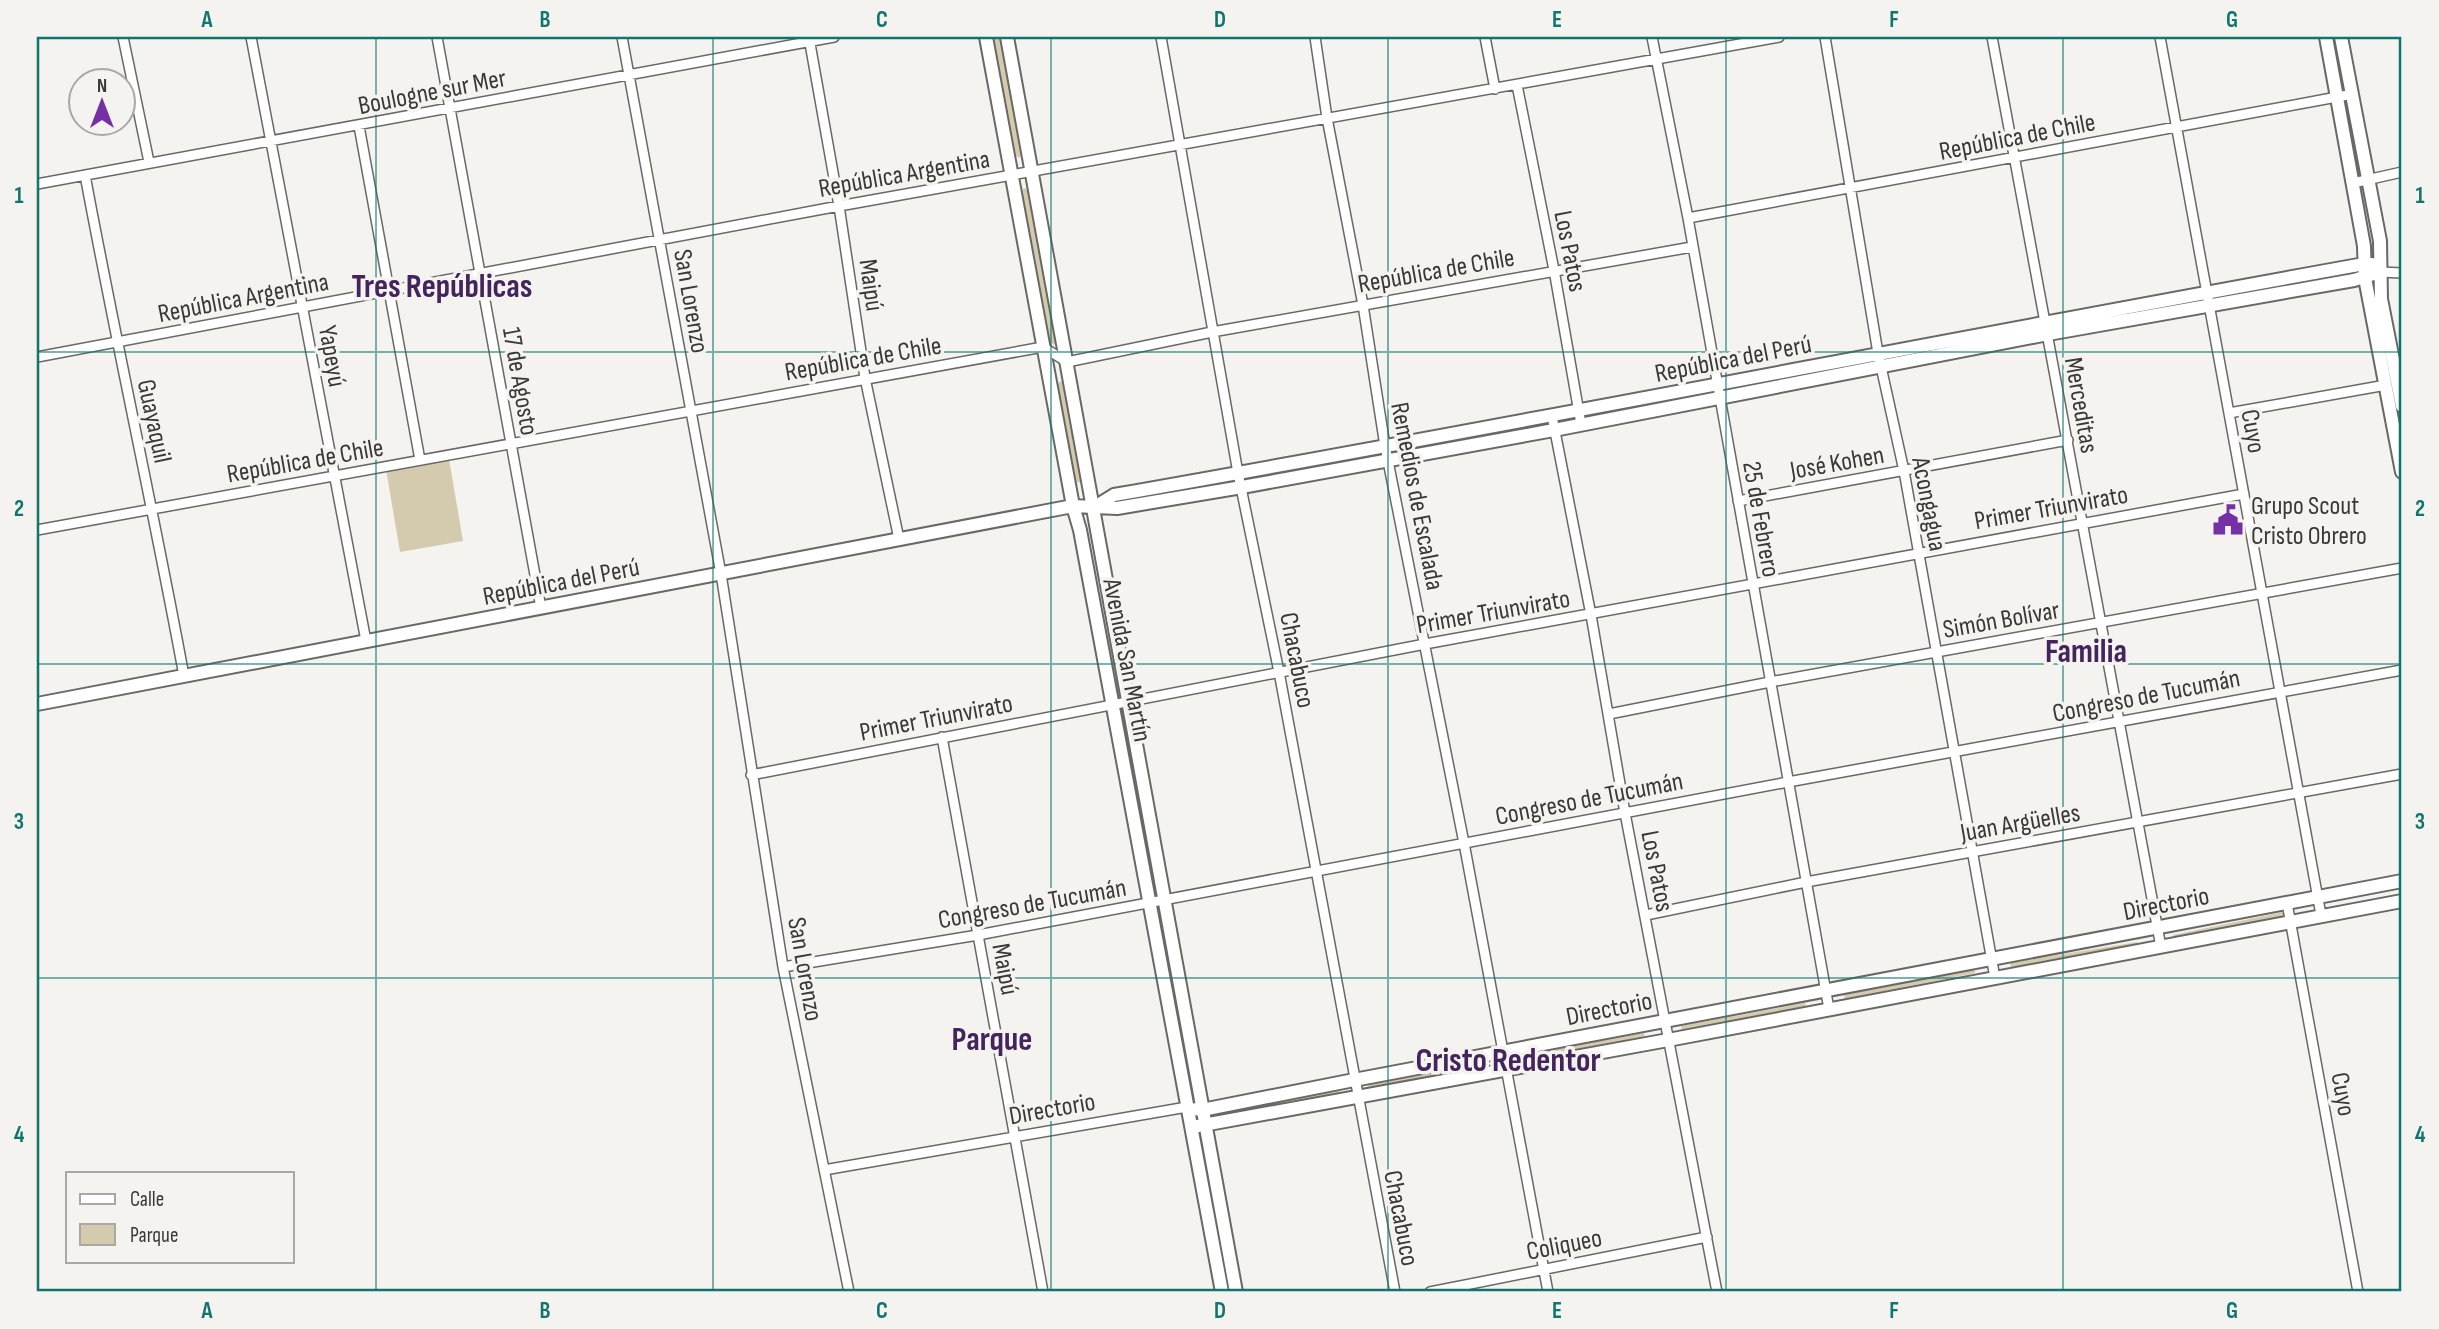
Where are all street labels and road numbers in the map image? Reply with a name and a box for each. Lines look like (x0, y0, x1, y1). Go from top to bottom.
street label: Boulogne sur Mer (356, 63, 509, 122)
street label: República de Chile (1937, 107, 2098, 168)
street label: República Argentina (816, 144, 992, 205)
street label: Los Patos (1546, 208, 1593, 295)
street label: República de Chile (1356, 242, 1517, 300)
street label: San Lorenzo (666, 247, 715, 356)
street label: Maipú (852, 257, 889, 313)
street label: República Argentina (155, 267, 331, 330)
street label: Yapeyú (311, 323, 352, 389)
street label: 17 de Agosto (495, 325, 544, 438)
street label: República del Perú (1652, 329, 1814, 390)
street label: República de Chile (783, 330, 944, 388)
street label: Merceditas (2057, 355, 2104, 455)
street label: Guayaquil (130, 377, 178, 466)
street label: Remedios de Escalada (1383, 400, 1450, 593)
street label: Cuyo (2233, 407, 2272, 456)
street label: República de Chile (225, 432, 386, 490)
street label: José Kohen (1787, 440, 1887, 487)
street label: Acongagua (1904, 454, 1953, 554)
street label: 25 de Febrero (1735, 459, 1786, 579)
street label: Primer Triunvirato (1972, 480, 2130, 537)
street label: República del Perú (480, 552, 642, 613)
street label: Avenida San Martín (1095, 575, 1158, 745)
street label: Primer Triunvirato (1414, 584, 1572, 641)
street label: Simón Bolívar (1941, 595, 2063, 646)
street label: Chacabuco (1272, 610, 1321, 711)
street label: Congreso de Tucumán (2050, 663, 2243, 730)
street label: Primer Triunvirato (857, 688, 1015, 749)
street label: Congreso de Tucumán (1493, 766, 1686, 833)
street label: Juan Argüelles (1957, 798, 2083, 849)
street label: Los Patos (1633, 828, 1680, 915)
street label: Congreso de Tucumán (936, 873, 1129, 936)
street label: Directorio (2121, 881, 2212, 928)
street label: San Lorenzo (780, 915, 829, 1024)
street label: Maipú (984, 941, 1025, 998)
street label: Directorio (1564, 986, 1655, 1033)
street label: Cuyo (2323, 1070, 2362, 1119)
street label: Directorio (1007, 1087, 1098, 1132)
street label: Chacabuco (1376, 1168, 1425, 1269)
street label: Coliqueo (1524, 1223, 1605, 1268)

